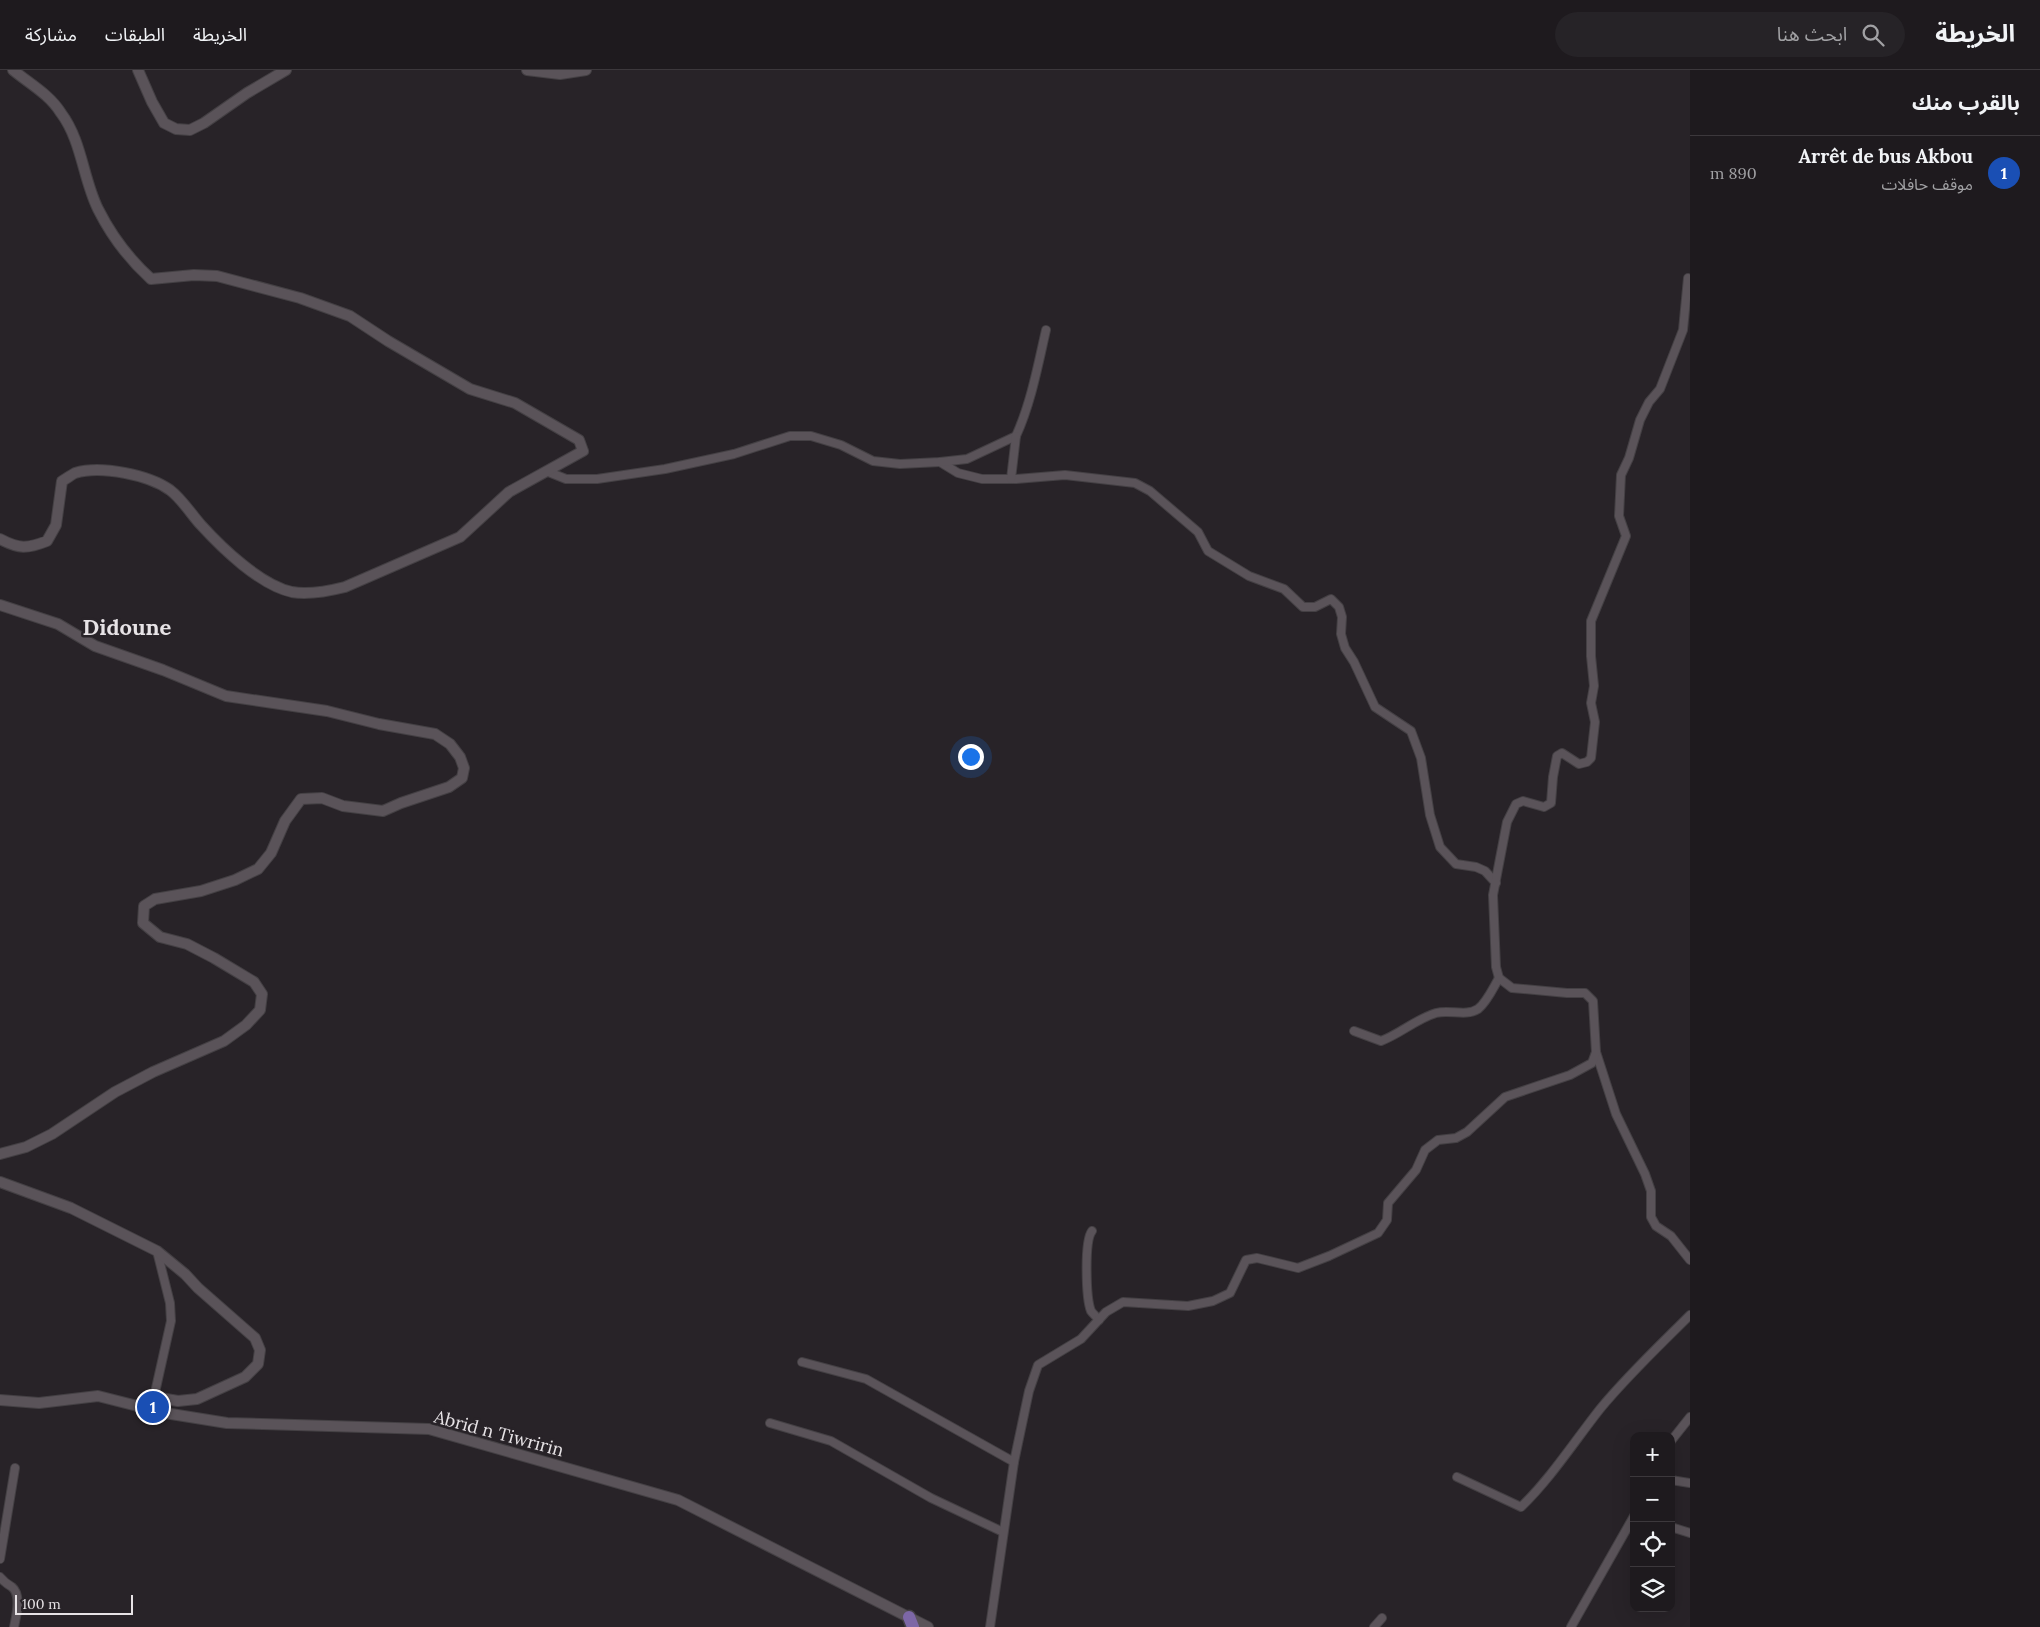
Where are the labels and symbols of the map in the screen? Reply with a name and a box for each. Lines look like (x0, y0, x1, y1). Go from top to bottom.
district label: Didoune (83, 613, 172, 641)
your location (958, 744, 984, 770)
pin: 1 (137, 1388, 169, 1426)
street label: Abrid n Tiwririn (431, 1404, 566, 1461)
scale bar (15, 1592, 132, 1615)

